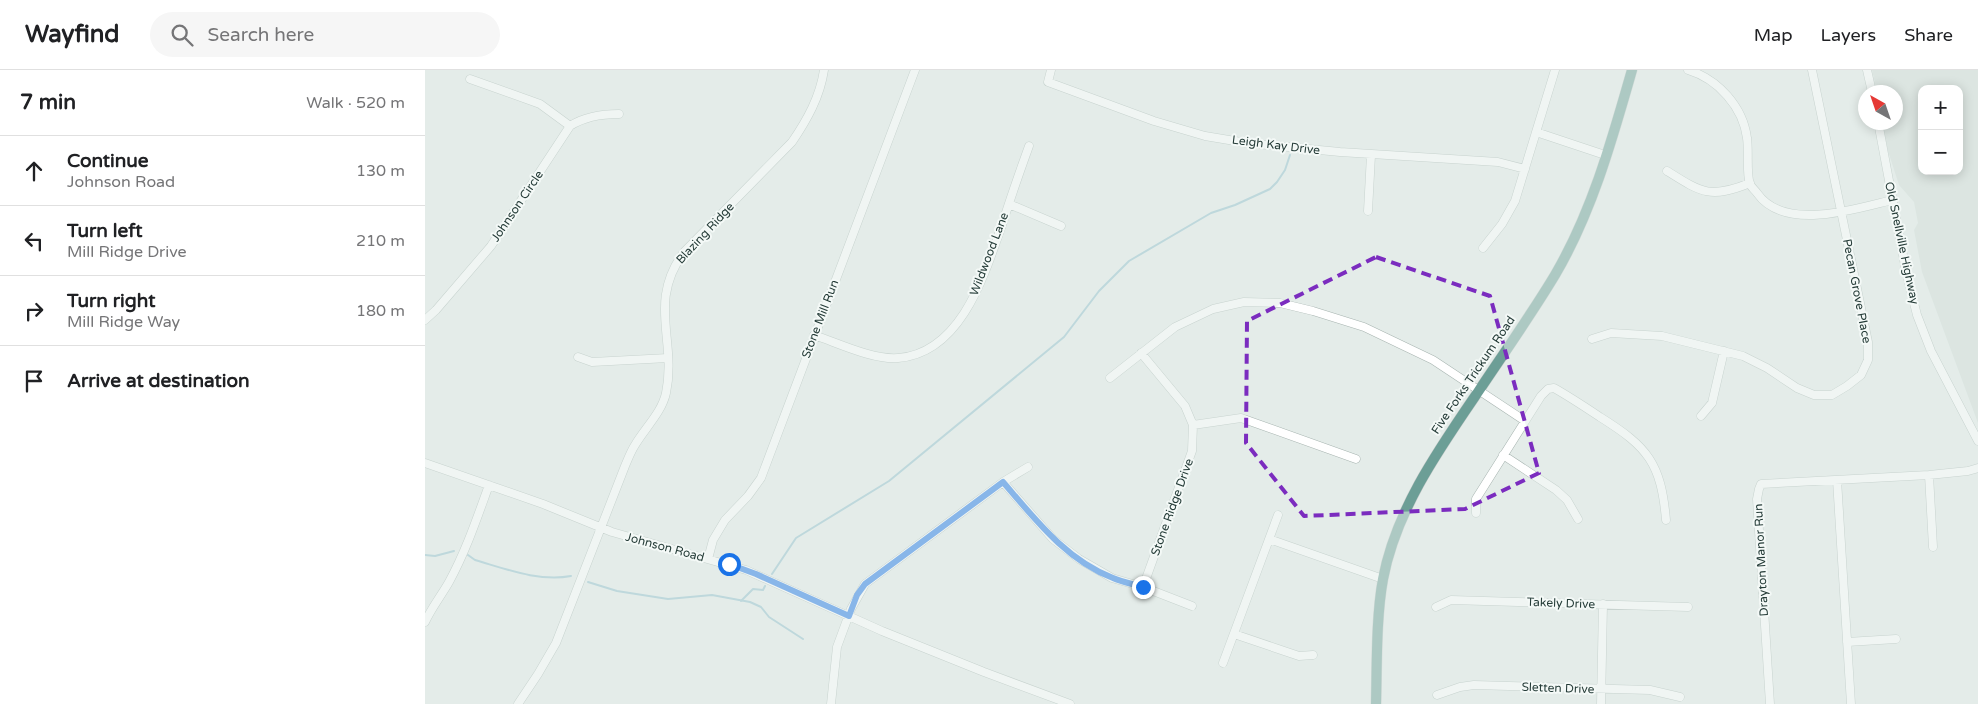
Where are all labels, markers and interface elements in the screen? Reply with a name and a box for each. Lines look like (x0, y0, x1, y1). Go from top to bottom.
search box (150, 12, 500, 57)
text: Wayfind (25, 20, 120, 49)
icon: search (168, 21, 196, 49)
text: Search here (208, 24, 314, 46)
text: Map (1754, 24, 1793, 46)
text: Layers (1821, 24, 1876, 46)
text: Share (1904, 24, 1953, 46)
north arrow (1858, 85, 1903, 130)
map controls (1918, 85, 1963, 175)
button: + (1918, 85, 1963, 130)
text: 7 min (20, 90, 76, 115)
text: Walk · 520 m (306, 93, 405, 113)
button: − (1918, 130, 1963, 175)
street label: Leigh Kay Drive (1231, 133, 1321, 157)
text: Continue (67, 150, 149, 172)
icon: ahead (20, 157, 48, 185)
text: 130 m (356, 161, 405, 181)
street label: Johnson Circle (488, 168, 546, 244)
text: Johnson Road (67, 172, 175, 192)
street label: Old Snellville Highway (1882, 180, 1922, 306)
street label: Blazing Ridge (673, 199, 737, 266)
street label: Wildwood Lane (967, 210, 1011, 298)
text: Turn left (67, 220, 143, 242)
icon: left (20, 227, 48, 255)
text: 210 m (356, 231, 405, 251)
street label: Pecan Grove Place (1840, 238, 1874, 345)
text: Mill Ridge Drive (67, 242, 187, 262)
street label: Stone Mill Run (799, 278, 841, 360)
text: Turn right (67, 290, 155, 312)
icon: right (20, 297, 48, 325)
text: 180 m (356, 301, 405, 321)
text: Mill Ridge Way (67, 312, 180, 332)
street label: Five Forks Trickum Road (1428, 313, 1518, 437)
icon: arrive (20, 367, 48, 395)
text: Arrive at destination (67, 370, 250, 392)
street label: Stone Ridge Drive (1148, 456, 1196, 557)
street label: Drayton Manor Run (1751, 503, 1771, 617)
street label: Johnson Road (624, 530, 706, 564)
route start (718, 553, 741, 576)
route end (1132, 576, 1155, 599)
street label: Takely Drive (1527, 595, 1596, 611)
street label: Sletten Drive (1521, 680, 1595, 696)

